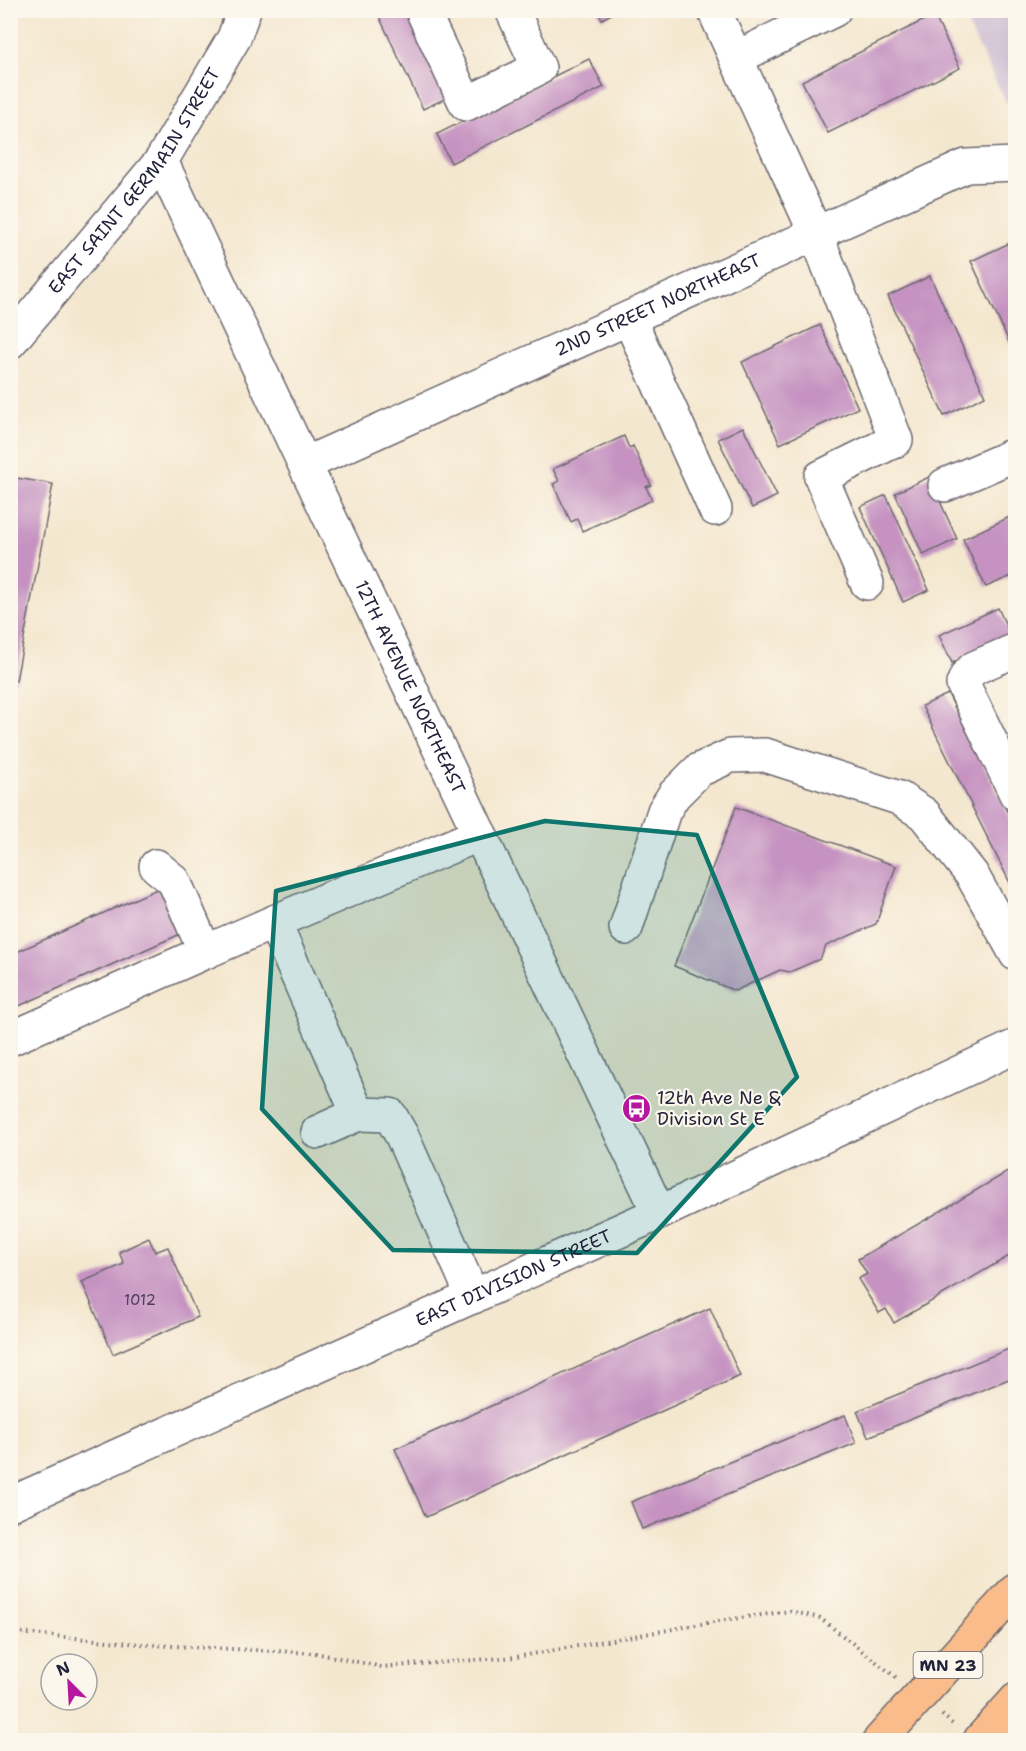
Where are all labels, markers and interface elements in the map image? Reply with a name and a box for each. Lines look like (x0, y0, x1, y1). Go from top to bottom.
street label: EAST SAINT GERMAIN STREET (43, 63, 226, 299)
street label: 2ND STREET NORTHEAST (551, 248, 765, 362)
street label: 12TH AVENUE NORTHEAST (349, 576, 471, 798)
place label: 12th Ave Ne & Division St E (657, 1086, 781, 1131)
bus stop icon: 12th Ave Ne & Division St E (620, 1092, 652, 1124)
street label: EAST DIVISION STREET (412, 1224, 615, 1332)
house number: 1012 (124, 1290, 156, 1310)
north arrow (39, 1652, 99, 1712)
road number: MN 23 (914, 1652, 982, 1678)
text: N (53, 1657, 73, 1681)

